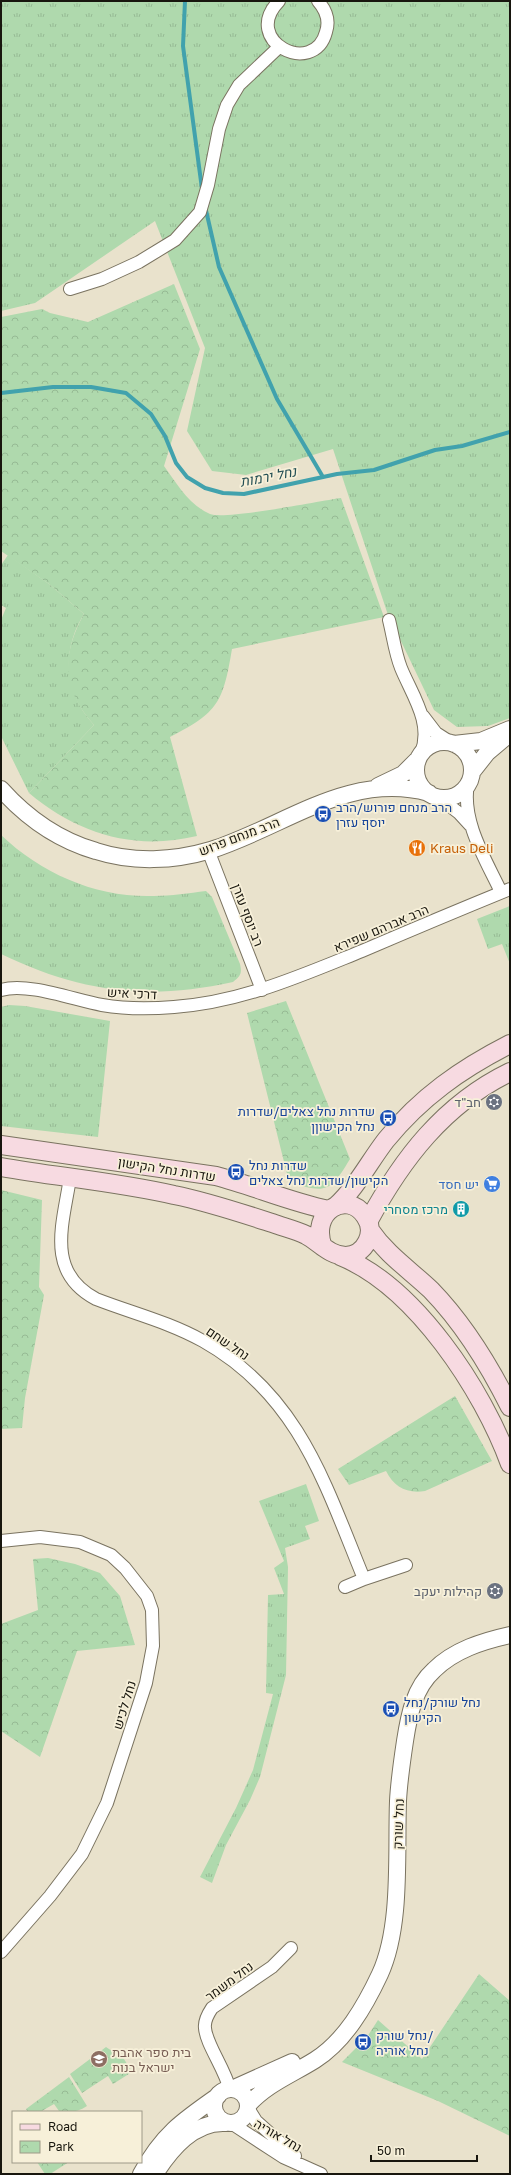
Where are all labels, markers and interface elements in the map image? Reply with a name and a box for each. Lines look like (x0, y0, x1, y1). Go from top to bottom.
water label: נחל ירמות (238, 462, 299, 490)
place label: הרב מנחם פורוש/הרב יוסף עזרן (336, 799, 452, 830)
bus stop icon: הרב מנחם פורוש/הרב יוסף עזרן (313, 804, 333, 824)
street label: הרב מנחם פרוש (196, 813, 282, 859)
restaurant icon: Kraus Deli (407, 838, 427, 858)
place label: Kraus Deli (430, 840, 494, 856)
street label: רב יוסף עזרן (229, 881, 267, 949)
street label: הרב אברהם שפירא (331, 901, 431, 955)
street label: דרכי איש (107, 984, 158, 1002)
synagogue icon: חב"ד (484, 1092, 504, 1112)
place label: חב"ד (454, 1094, 481, 1110)
place label: שדרות נחל צאלים/שדרות נחל הקישוןן (238, 1103, 375, 1134)
bus stop icon: שדרות נחל צאלים/שדרות נחל הקישוןן (378, 1108, 398, 1128)
street label: שדרות נחל הקישון (117, 1153, 217, 1185)
place label: שדרות נחל הקישון/שדרות נחל צאלים (249, 1157, 388, 1188)
bus stop icon: שדרות נחל הקישון/שדרות נחל צאלים (226, 1162, 246, 1182)
supermarket icon: יש חסד (482, 1174, 502, 1194)
place label: יש חסד (439, 1176, 479, 1192)
building icon: מרכז מסחרי (451, 1199, 471, 1219)
place label: מרכז מסחרי (384, 1201, 448, 1217)
street label: נחל שחם (203, 1323, 253, 1363)
synagogue icon: קהילות יעקב (485, 1581, 505, 1601)
place label: קהילות יעקב (414, 1583, 482, 1599)
street label: נחל לכיש (109, 1679, 139, 1731)
place label: נחל שורק/נחל הקישון (404, 1694, 481, 1725)
bus stop icon: נחל שורק/נחל הקישון (381, 1699, 401, 1719)
street label: נחל שורק (389, 1798, 407, 1850)
street label: נחל משמר (202, 1958, 256, 2004)
place label: נחל שורק/ נחל אוריה (376, 2027, 433, 2058)
bus stop icon: נחל שורק/ נחל אוריה (353, 2032, 373, 2052)
place label: בית ספר אהבת ישראל בנות (112, 2044, 191, 2075)
school or university icon: בית ספר אהבת ישראל בנות (89, 2049, 109, 2069)
legend (12, 2111, 142, 2163)
street label: נחל אוריה (251, 2115, 305, 2155)
text: Road (48, 2119, 77, 2134)
scale bar (371, 2137, 477, 2163)
text: Park (48, 2139, 74, 2154)
text: 50 m (377, 2143, 405, 2158)

